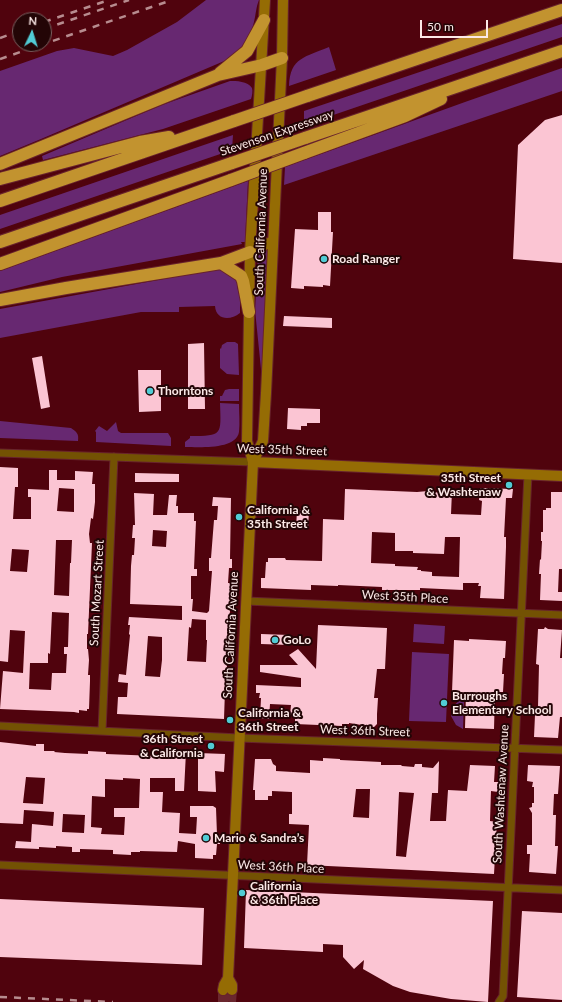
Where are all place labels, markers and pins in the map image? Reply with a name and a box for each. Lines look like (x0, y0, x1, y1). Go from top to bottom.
place label: Road Ranger (332, 252, 400, 266)
marker: Road Ranger (319, 254, 329, 264)
place label: Thorntons (158, 384, 213, 398)
marker: Thorntons (145, 386, 155, 396)
place label: 35th Street & Washtenaw (426, 471, 501, 499)
marker: 35th Street & Washtenaw (504, 480, 514, 490)
place label: California & 35th Street (247, 503, 310, 531)
marker: California & 35th Street (234, 512, 244, 522)
place label: GoLo (283, 633, 311, 647)
marker: GoLo (270, 635, 280, 645)
place label: Burroughs Elementary School (452, 689, 552, 717)
marker: Burroughs Elementary School (439, 698, 449, 708)
place label: California & 36th Street (238, 706, 301, 734)
marker: California & 36th Street (225, 715, 235, 725)
place label: 36th Street & California (140, 732, 203, 760)
marker: 36th Street & California (206, 741, 216, 751)
place label: Mario & Sandra’s (214, 831, 304, 845)
marker: Mario & Sandra’s (201, 833, 211, 843)
place label: California & 36th Place (250, 879, 318, 907)
marker: California & 36th Place (237, 888, 247, 898)

